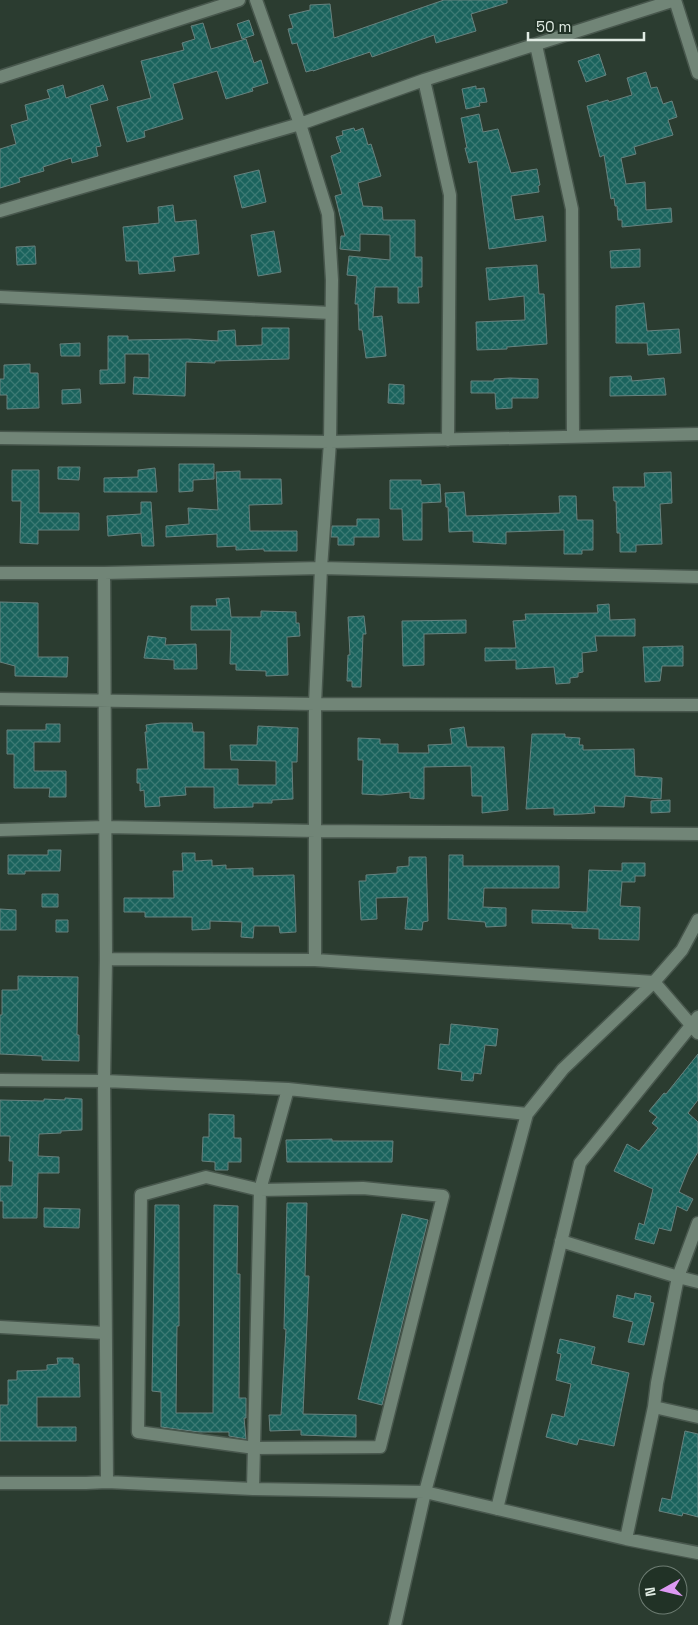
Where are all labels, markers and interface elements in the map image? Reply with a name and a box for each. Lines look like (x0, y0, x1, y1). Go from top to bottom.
scale bar (528, 10, 644, 42)
text: 50 m (536, 17, 571, 36)
north arrow (638, 1565, 688, 1615)
text: N (641, 1586, 660, 1598)

